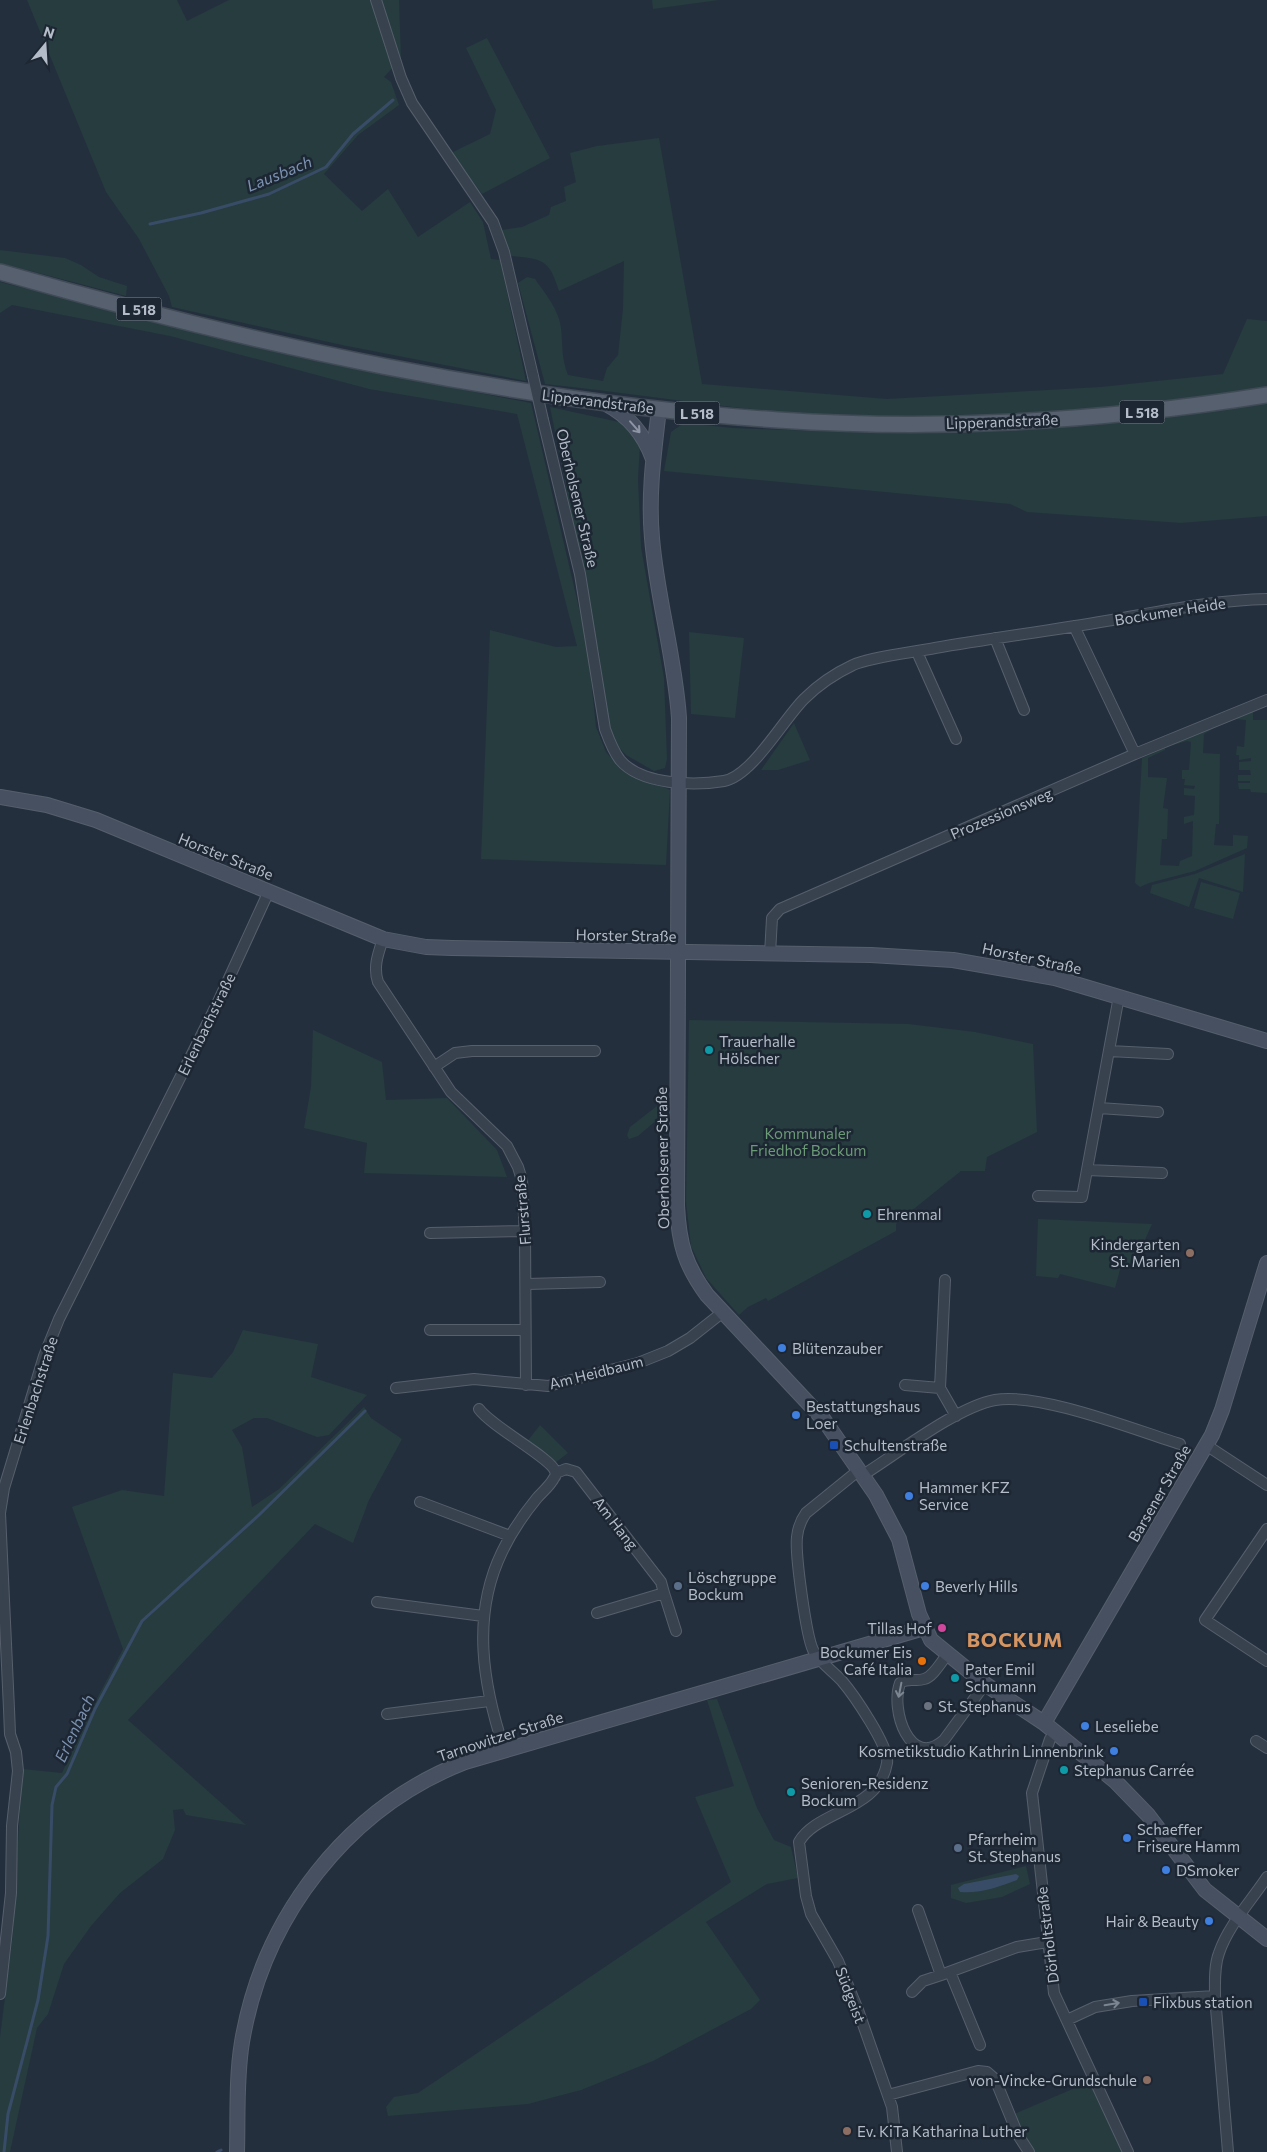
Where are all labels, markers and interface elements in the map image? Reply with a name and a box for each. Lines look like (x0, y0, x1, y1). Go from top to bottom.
north arrow (20, 20, 70, 70)
text: N (42, 22, 57, 42)
water label: Lausbach (244, 151, 314, 195)
road number: L 518 (116, 298, 162, 320)
street label: Lipperandstraße (541, 385, 655, 417)
road number: L 518 (1120, 401, 1164, 424)
road number: L 518 (674, 402, 720, 424)
street label: Lipperandstraße (945, 410, 1059, 432)
one-way arrow (630, 420, 641, 433)
street label: Oberholsener Straße (553, 427, 603, 569)
street label: Bockumer Heide (1113, 593, 1227, 629)
street label: Prozessionsweg (947, 783, 1055, 843)
street label: Horster Straße (176, 829, 276, 883)
street label: Horster Straße (575, 925, 677, 945)
street label: Horster Straße (981, 939, 1083, 977)
street label: Erlenbachstraße (173, 970, 239, 1078)
place label: Trauerhalle Hölscher (719, 1032, 795, 1067)
marker: Trauerhalle Hölscher (703, 1044, 715, 1056)
street label: Oberholsener Straße (652, 1087, 672, 1229)
park label: Kommunaler Friedhof Bockum (750, 1124, 866, 1159)
street label: Flurstraße (510, 1174, 534, 1246)
place label: Ehrenmal (877, 1205, 941, 1223)
marker: Ehrenmal (861, 1208, 873, 1220)
place label: Kindergarten St. Marien (1091, 1235, 1180, 1270)
marker: Kindergarten St. Marien (1184, 1247, 1196, 1259)
street label: Erlenbachstraße (9, 1334, 61, 1446)
place label: Blütenzauber (792, 1339, 883, 1357)
marker: Blütenzauber (776, 1342, 788, 1354)
street label: Am Heidbaum (547, 1352, 645, 1392)
place label: Bestattungshaus Loer (806, 1397, 920, 1432)
marker: Bestattungshaus Loer (790, 1409, 802, 1421)
place label: Schultenstraße (844, 1436, 947, 1454)
marker: Schultenstraße (828, 1439, 840, 1451)
street label: Barsener Straße (1124, 1441, 1194, 1545)
place label: Hammer KFZ Service (919, 1478, 1010, 1513)
marker: Hammer KFZ Service (903, 1490, 915, 1502)
street label: Am Hang (590, 1493, 642, 1553)
place label: Löschgruppe Bockum (688, 1568, 776, 1603)
place label: Beverly Hills (935, 1577, 1018, 1595)
marker: Löschgruppe Bockum (672, 1580, 684, 1592)
marker: Beverly Hills (919, 1580, 931, 1592)
place label: Tillas Hof (867, 1619, 932, 1637)
marker: Tillas Hof (936, 1622, 948, 1634)
district label: BOCKUM (967, 1627, 1063, 1651)
place label: Bockumer Eis Café Italia (820, 1643, 912, 1678)
marker: Bockumer Eis Café Italia (916, 1655, 928, 1667)
place label: Pater Emil Schumann (965, 1660, 1036, 1695)
marker: Pater Emil Schumann (949, 1672, 961, 1684)
one-way arrow (894, 1682, 904, 1698)
water label: Erlenbach (50, 1691, 98, 1765)
place label: St. Stephanus (938, 1697, 1031, 1715)
marker: St. Stephanus (922, 1700, 934, 1712)
street label: Tarnowitzer Straße (435, 1707, 565, 1765)
place label: Leseliebe (1095, 1717, 1159, 1735)
marker: Leseliebe (1079, 1720, 1091, 1732)
place label: Kosmetikstudio Kathrin Linnenbrink (859, 1742, 1104, 1760)
marker: Kosmetikstudio Kathrin Linnenbrink (1108, 1745, 1120, 1757)
place label: Stephanus Carrée (1074, 1761, 1194, 1779)
marker: Stephanus Carrée (1058, 1764, 1070, 1776)
place label: Senioren-Residenz Bockum (801, 1774, 928, 1809)
marker: Senioren-Residenz Bockum (785, 1786, 797, 1798)
place label: Schaeffer Friseure Hamm (1137, 1820, 1240, 1855)
place label: Pfarrheim St. Stephanus (968, 1830, 1061, 1865)
marker: Schaeffer Friseure Hamm (1121, 1832, 1133, 1844)
marker: Pfarrheim St. Stephanus (952, 1842, 964, 1854)
place label: DSmoker (1176, 1861, 1240, 1879)
marker: DSmoker (1160, 1864, 1172, 1876)
street label: Dörholtstraße (1032, 1886, 1062, 1984)
place label: Hair & Beauty (1106, 1912, 1199, 1930)
marker: Hair & Beauty (1203, 1915, 1215, 1927)
street label: Südgeist (832, 1964, 870, 2026)
place label: Flixbus station (1153, 1993, 1253, 2011)
marker: Flixbus station (1137, 1996, 1149, 2008)
one-way arrow (1104, 1999, 1120, 2009)
place label: von-Vincke-Grundschule (969, 2071, 1137, 2089)
marker: von-Vincke-Grundschule (1141, 2074, 1153, 2086)
place label: Ev. KiTa Katharina Luther (857, 2122, 1027, 2140)
marker: Ev. KiTa Katharina Luther (841, 2125, 853, 2137)

